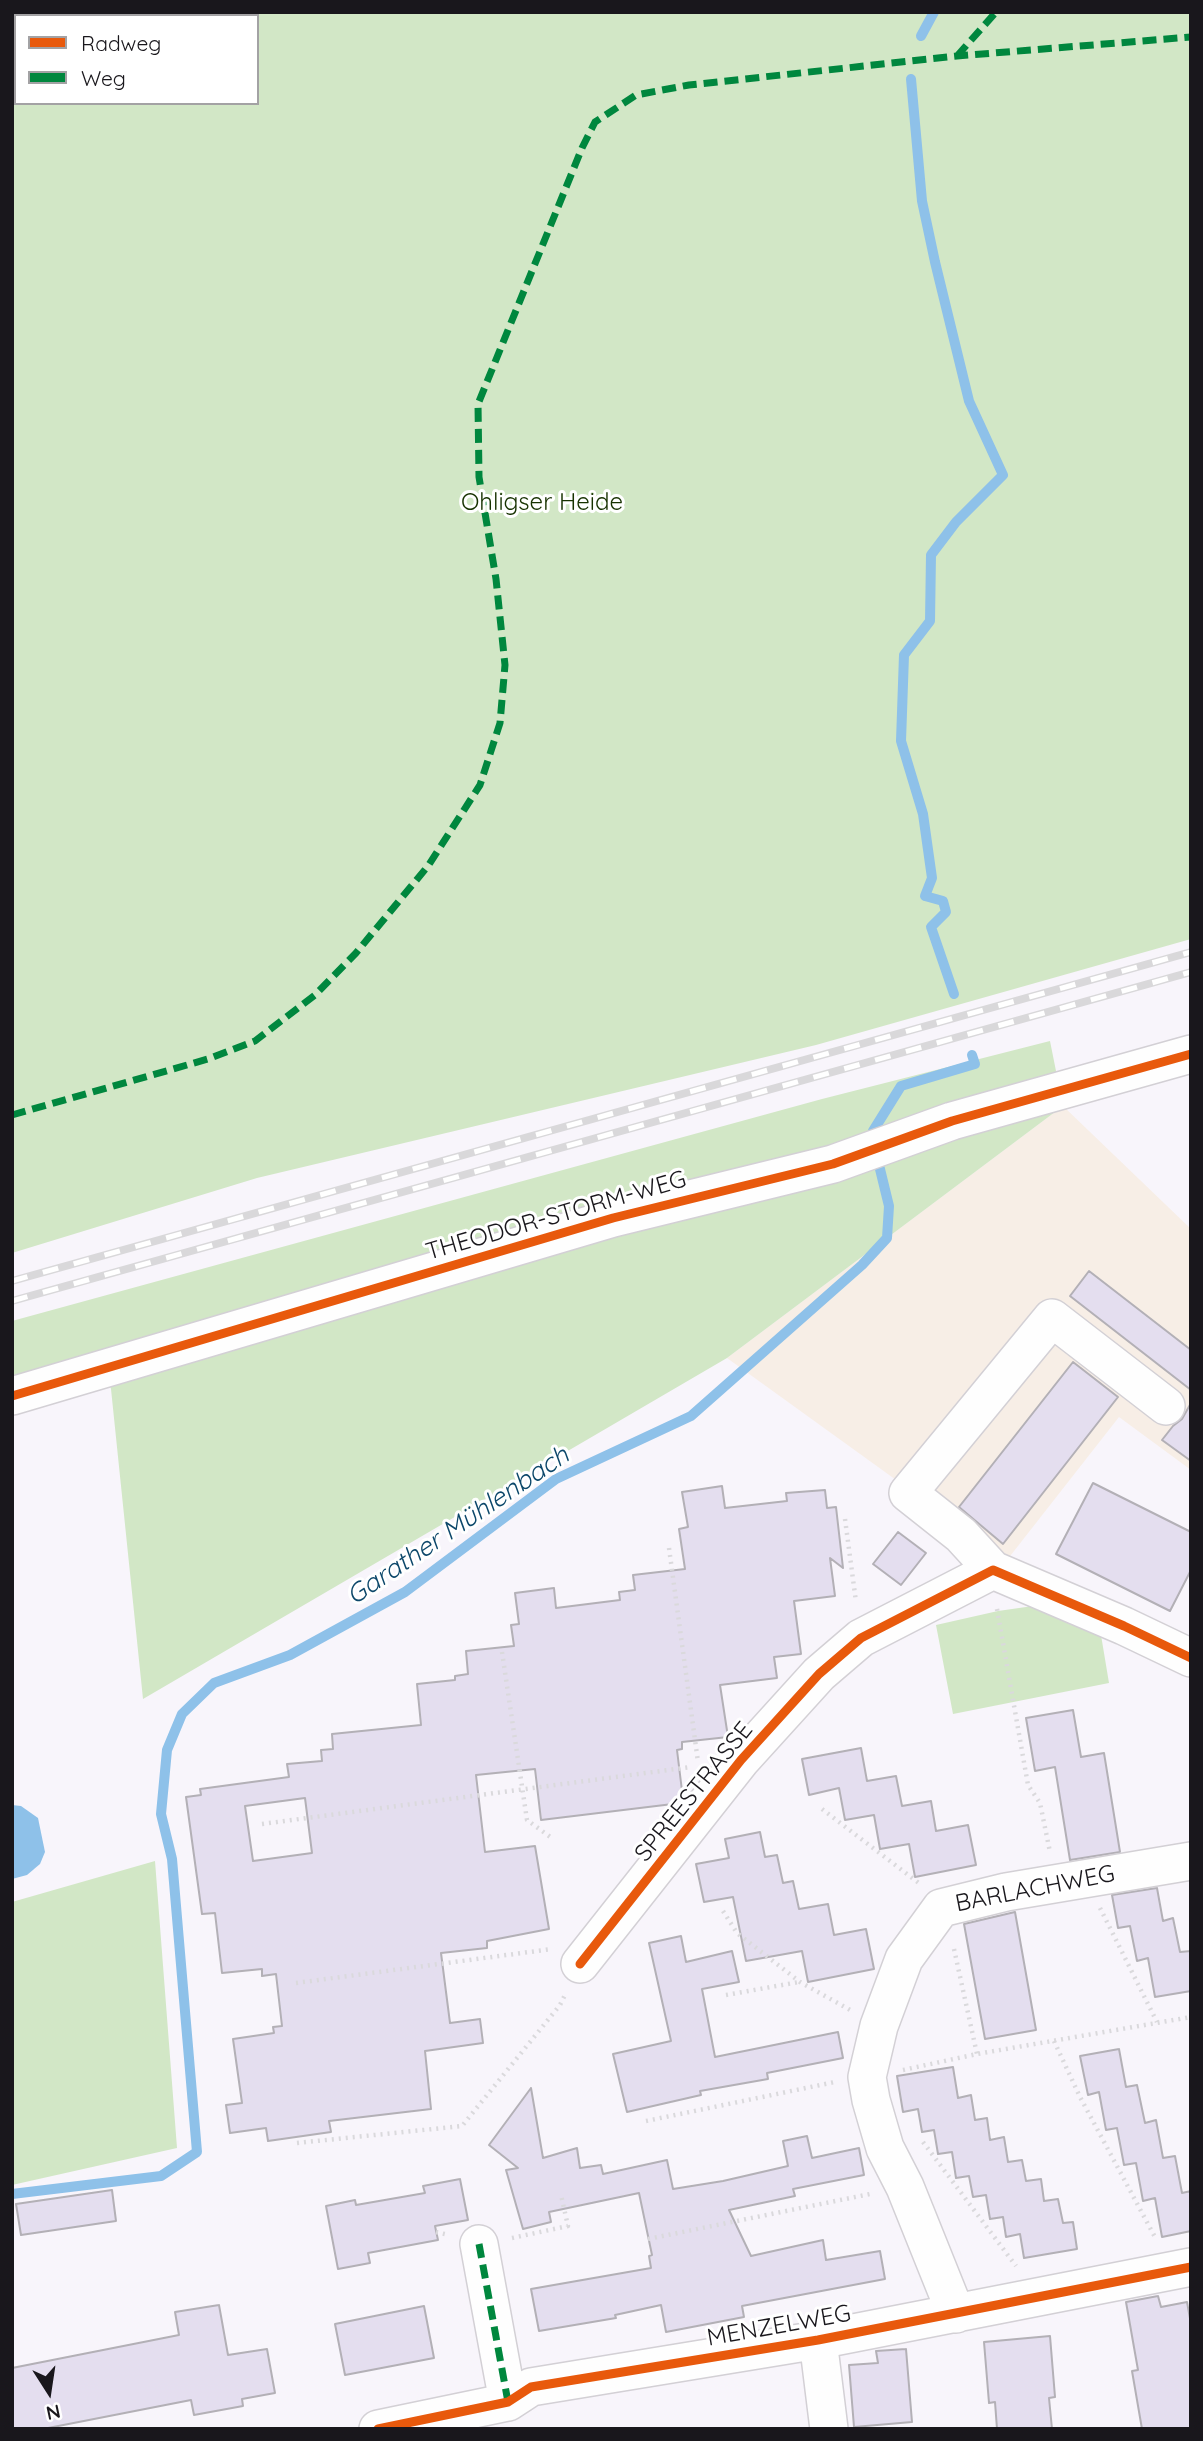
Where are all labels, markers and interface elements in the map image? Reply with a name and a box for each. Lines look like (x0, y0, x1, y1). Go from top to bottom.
legend (14, 14, 259, 105)
text: Radweg (81, 30, 161, 56)
text: Weg (81, 65, 126, 91)
park label: Ohligser Heide (461, 489, 623, 517)
street label: THEODOR-STORM-WEG (422, 1165, 690, 1267)
water label: Garather Mühlenbach (341, 1440, 575, 1612)
street label: SPREESTRASSE (629, 1716, 759, 1868)
street label: BARLACHWEG (953, 1859, 1117, 1919)
street label: MENZELWEG (705, 2299, 853, 2353)
north arrow (14, 2357, 84, 2427)
text: N (44, 2399, 63, 2426)

